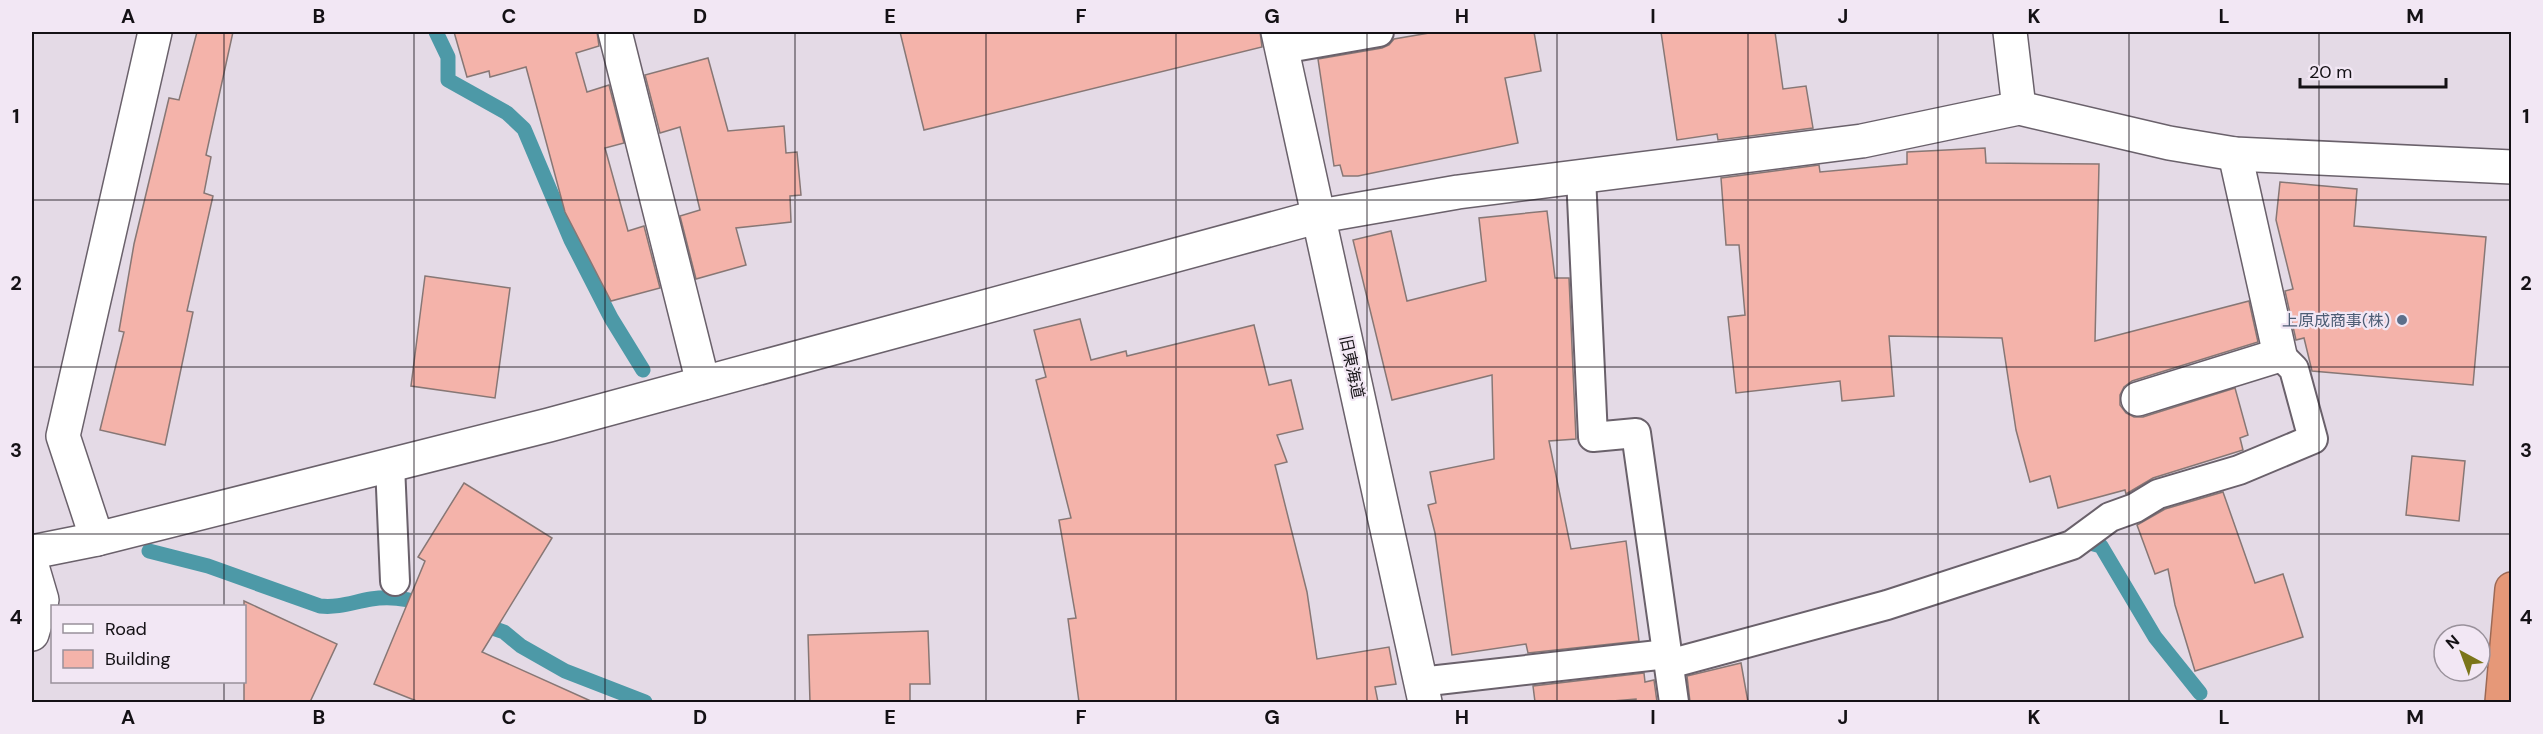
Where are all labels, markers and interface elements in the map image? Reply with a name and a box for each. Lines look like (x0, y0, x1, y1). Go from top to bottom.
text: A (121, 3, 135, 29)
text: B (313, 3, 325, 29)
text: C (502, 3, 516, 29)
text: D (693, 3, 707, 29)
text: E (884, 3, 896, 29)
text: F (1075, 3, 1087, 29)
text: G (1264, 3, 1280, 29)
text: H (1455, 3, 1469, 29)
text: I (1650, 3, 1656, 29)
text: J (1838, 3, 1848, 29)
text: K (2027, 3, 2041, 29)
text: L (2218, 3, 2230, 29)
text: M (2406, 3, 2424, 29)
scale bar (2300, 51, 2446, 89)
text: 20 m (2309, 60, 2352, 84)
text: 1 (12, 103, 20, 129)
text: 1 (2522, 103, 2530, 129)
text: 2 (10, 270, 22, 296)
text: 2 (2520, 270, 2532, 296)
place label: 上原成商事(株) (2282, 310, 2390, 331)
marker: 上原成商事(株) (2395, 313, 2409, 327)
street label: 旧東海道 (1335, 334, 1369, 400)
text: 3 (10, 437, 22, 463)
text: 3 (2520, 437, 2532, 463)
text: 4 (10, 604, 23, 630)
text: 4 (2520, 604, 2533, 630)
legend (51, 605, 246, 683)
text: Road (105, 617, 147, 641)
north arrow (2432, 623, 2492, 683)
text: N (2441, 630, 2464, 654)
text: Building (105, 647, 170, 671)
text: A (121, 704, 135, 730)
text: B (313, 704, 325, 730)
text: C (502, 704, 516, 730)
text: D (693, 704, 707, 730)
text: E (884, 704, 896, 730)
text: F (1075, 704, 1087, 730)
text: G (1264, 704, 1280, 730)
text: H (1455, 704, 1469, 730)
text: I (1650, 704, 1656, 730)
text: J (1838, 704, 1848, 730)
text: K (2027, 704, 2041, 730)
text: L (2218, 704, 2230, 730)
text: M (2406, 704, 2424, 730)

